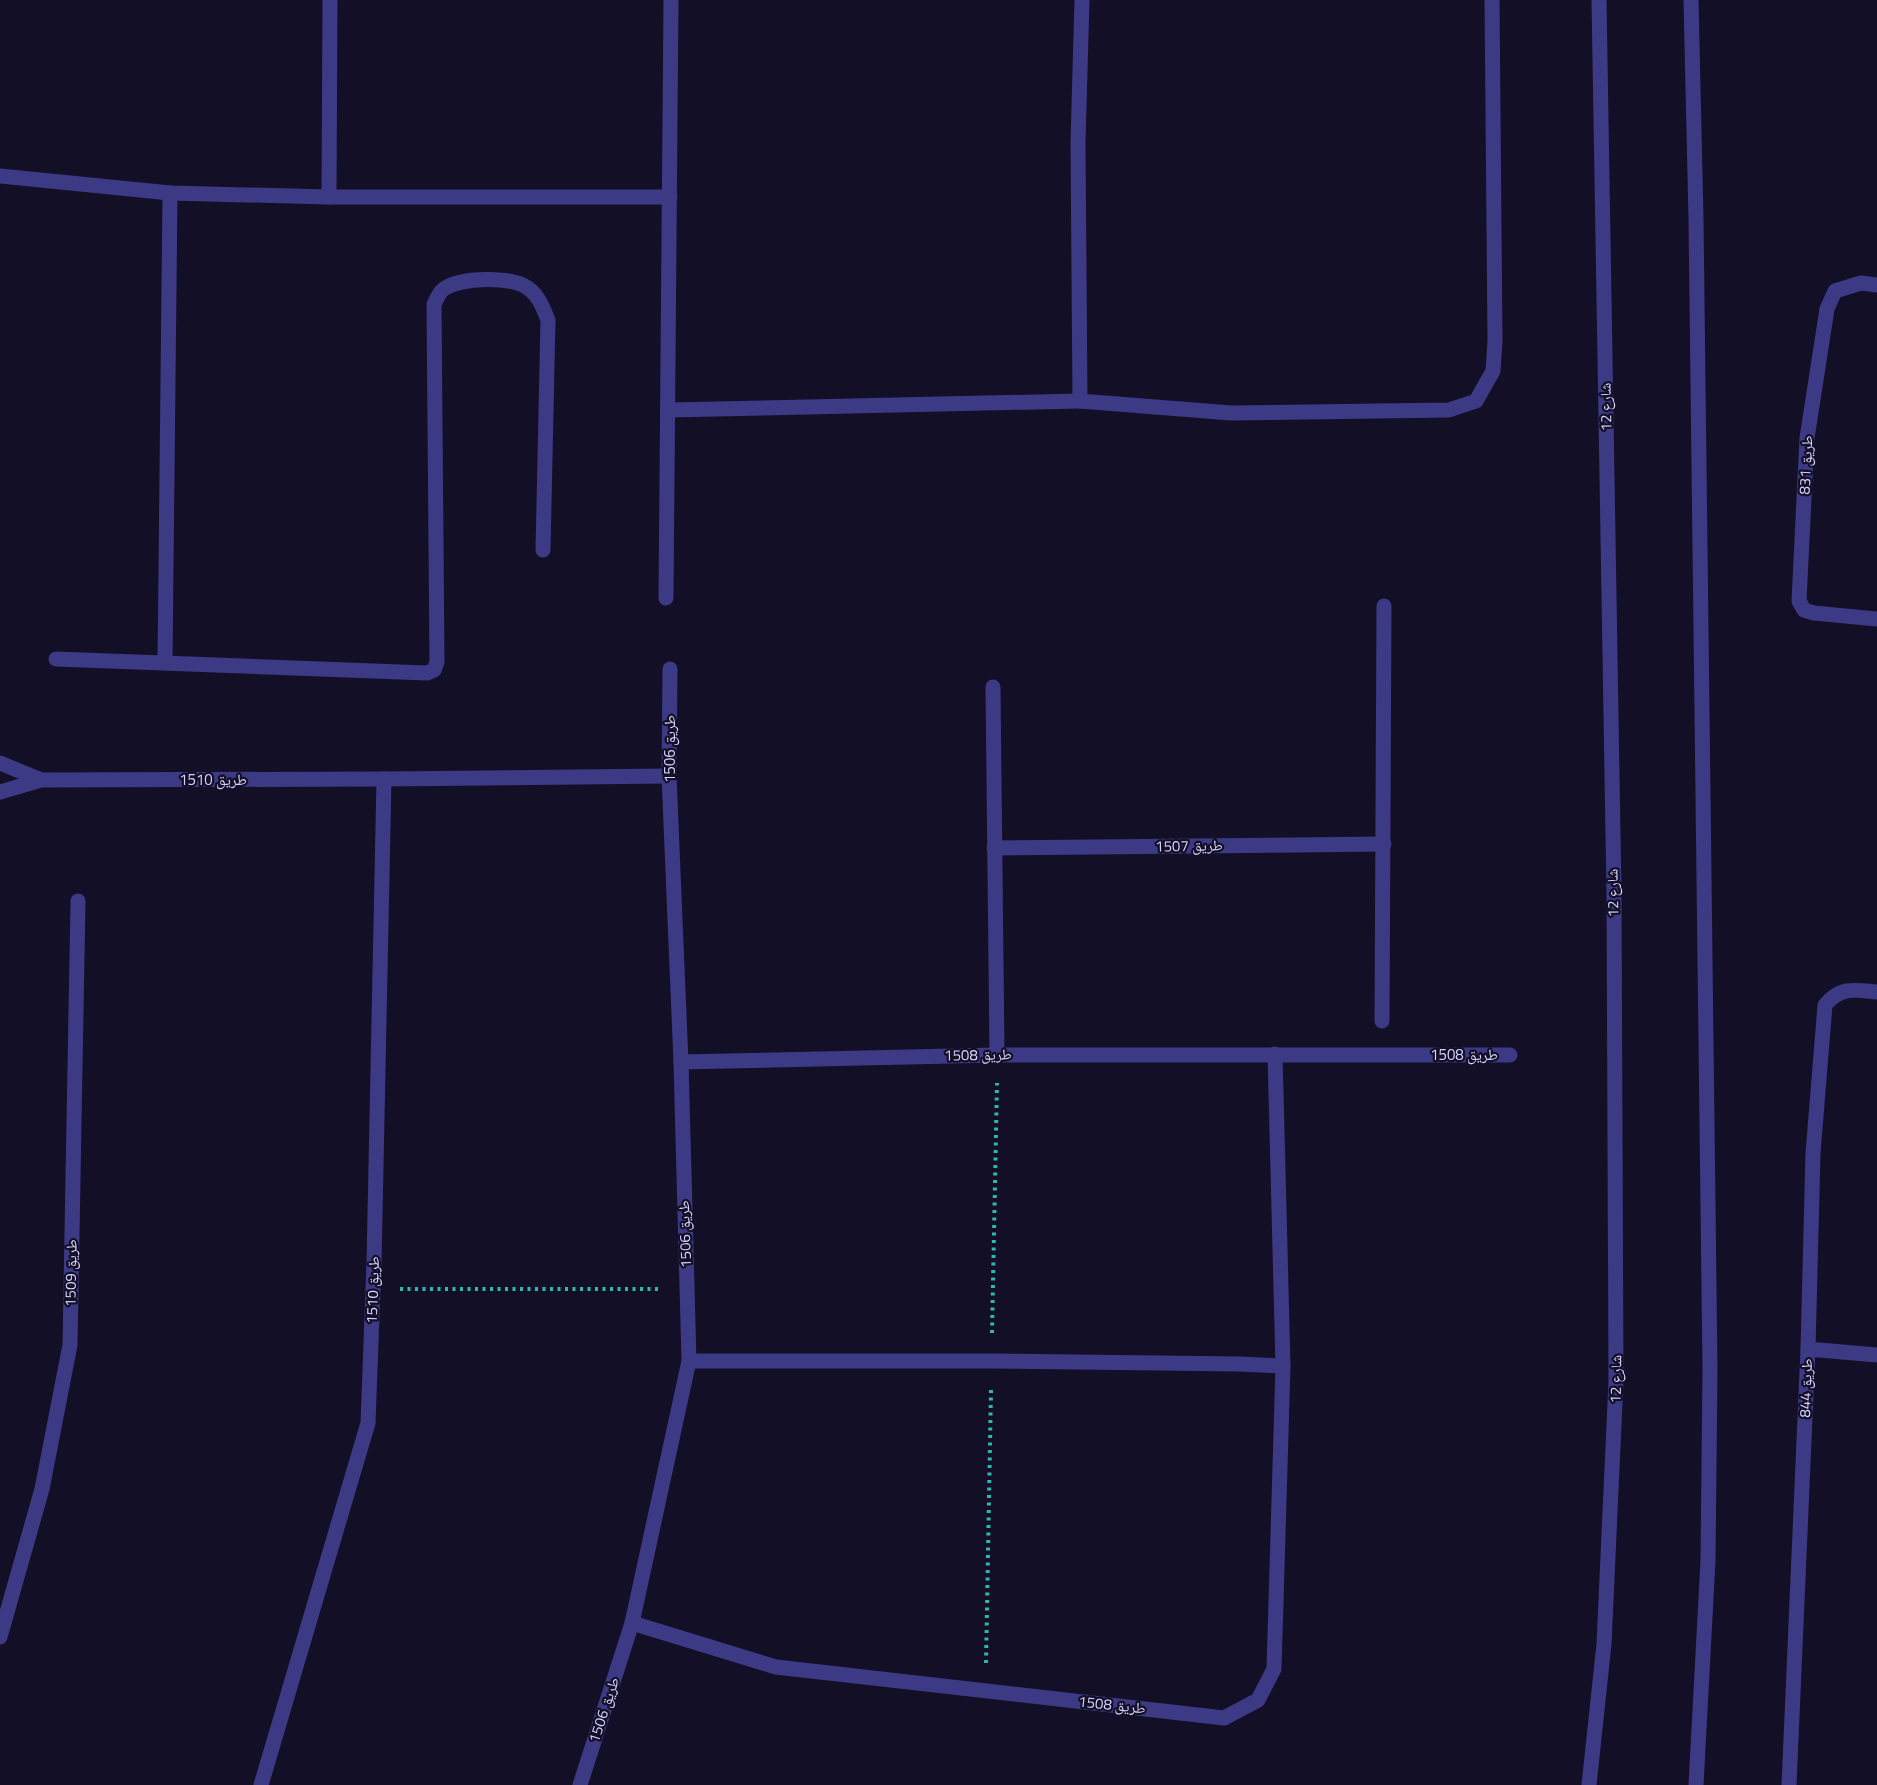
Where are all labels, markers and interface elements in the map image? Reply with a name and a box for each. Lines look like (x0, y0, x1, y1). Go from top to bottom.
street label: شارع 12 (1594, 382, 1617, 432)
street label: طريق 831 (1792, 435, 1819, 495)
street label: طريق 1506 (658, 715, 681, 783)
street label: طريق 1510 (179, 768, 247, 791)
street label: طريق 1507 (1155, 833, 1223, 858)
street label: شارع 12 (1601, 868, 1624, 918)
street label: طريق 1508 (944, 1042, 1012, 1067)
street label: طريق 1508 (1430, 1043, 1498, 1066)
street label: طريق 1506 (672, 1200, 697, 1268)
street label: طريق 1509 (58, 1239, 83, 1307)
street label: طريق 1510 (360, 1256, 385, 1324)
street label: شارع 12 (1604, 1354, 1627, 1404)
street label: طريق 844 (1793, 1358, 1818, 1418)
street label: طريق 1506 (582, 1674, 625, 1746)
street label: طريق 1508 (1077, 1690, 1147, 1719)

